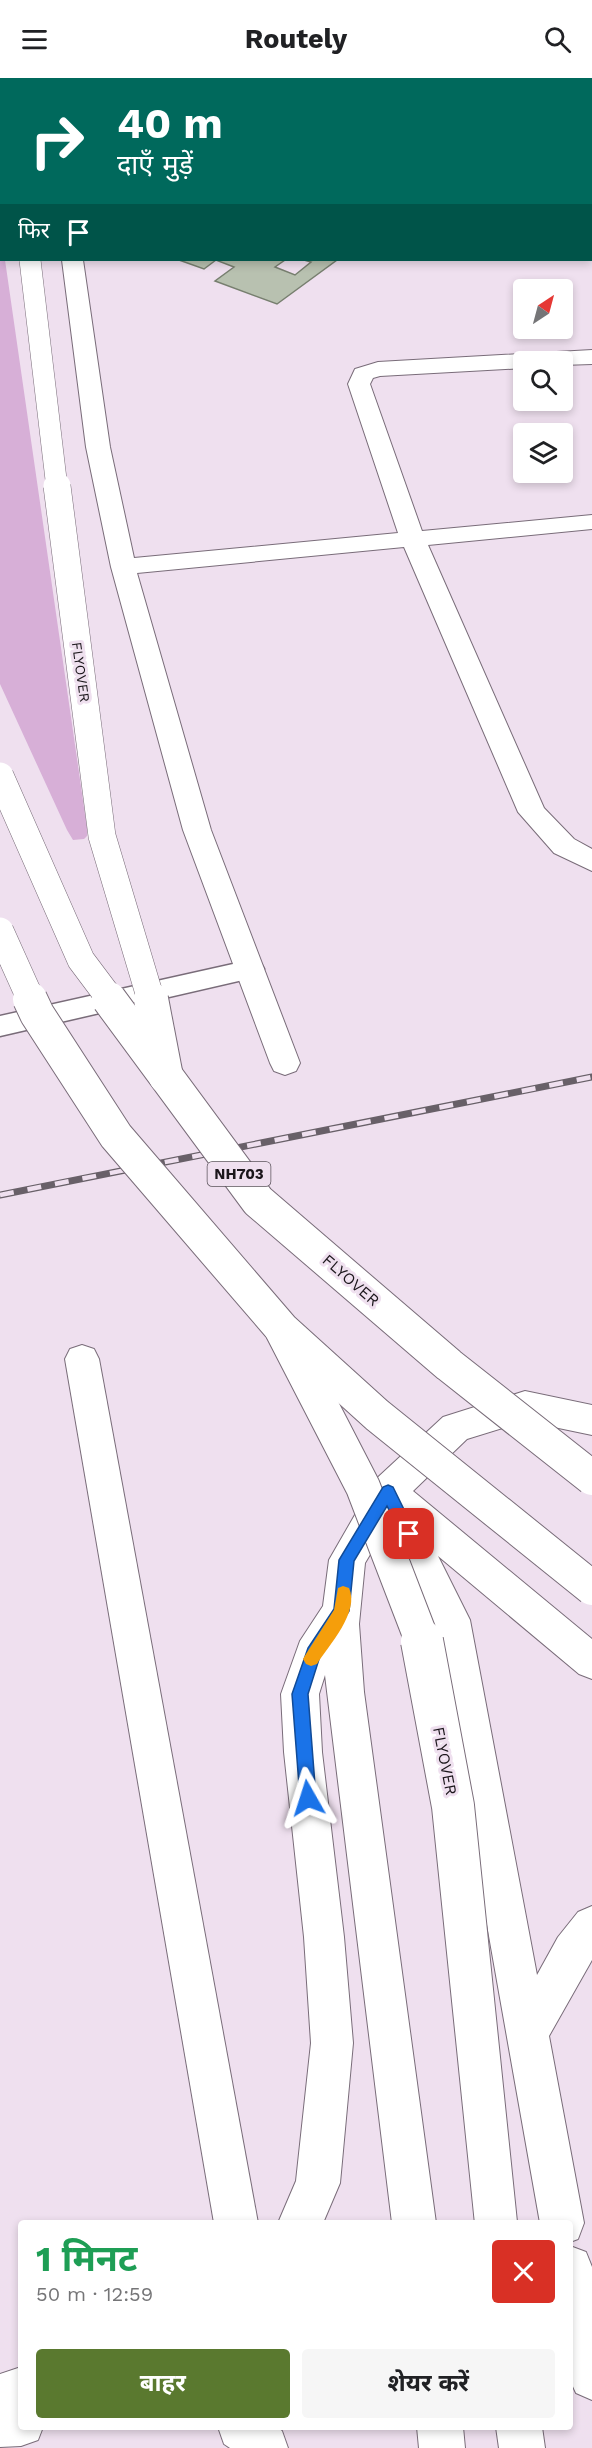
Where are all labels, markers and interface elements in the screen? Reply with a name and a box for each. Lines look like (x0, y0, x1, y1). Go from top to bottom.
icon: menu (18, 23, 51, 56)
text: Routely (245, 23, 347, 55)
icon: search (541, 23, 574, 56)
text: 40 m (117, 99, 223, 148)
icon: right (18, 102, 96, 180)
text: दाएँ मुड़ें (117, 149, 193, 181)
icon: arrive (62, 216, 95, 249)
text: फिर (18, 218, 50, 243)
north arrow (513, 279, 573, 339)
map controls (513, 279, 573, 483)
button: search (513, 351, 573, 411)
button: layers (513, 423, 573, 483)
street label: FLYOVER (69, 641, 93, 703)
road number: NH703 (208, 1162, 270, 1186)
street label: FLYOVER (319, 1250, 383, 1310)
pin (383, 1508, 434, 1559)
icon: arrive (392, 1517, 425, 1550)
street label: FLYOVER (429, 1725, 461, 1797)
position arrow (276, 1766, 340, 1830)
text: 1 मिनट (36, 2238, 137, 2280)
button: close (492, 2240, 555, 2303)
text: 50 m · 12:59 (36, 2282, 153, 2306)
button: बाहर (36, 2349, 290, 2418)
button: शेयर करें (302, 2349, 555, 2418)

